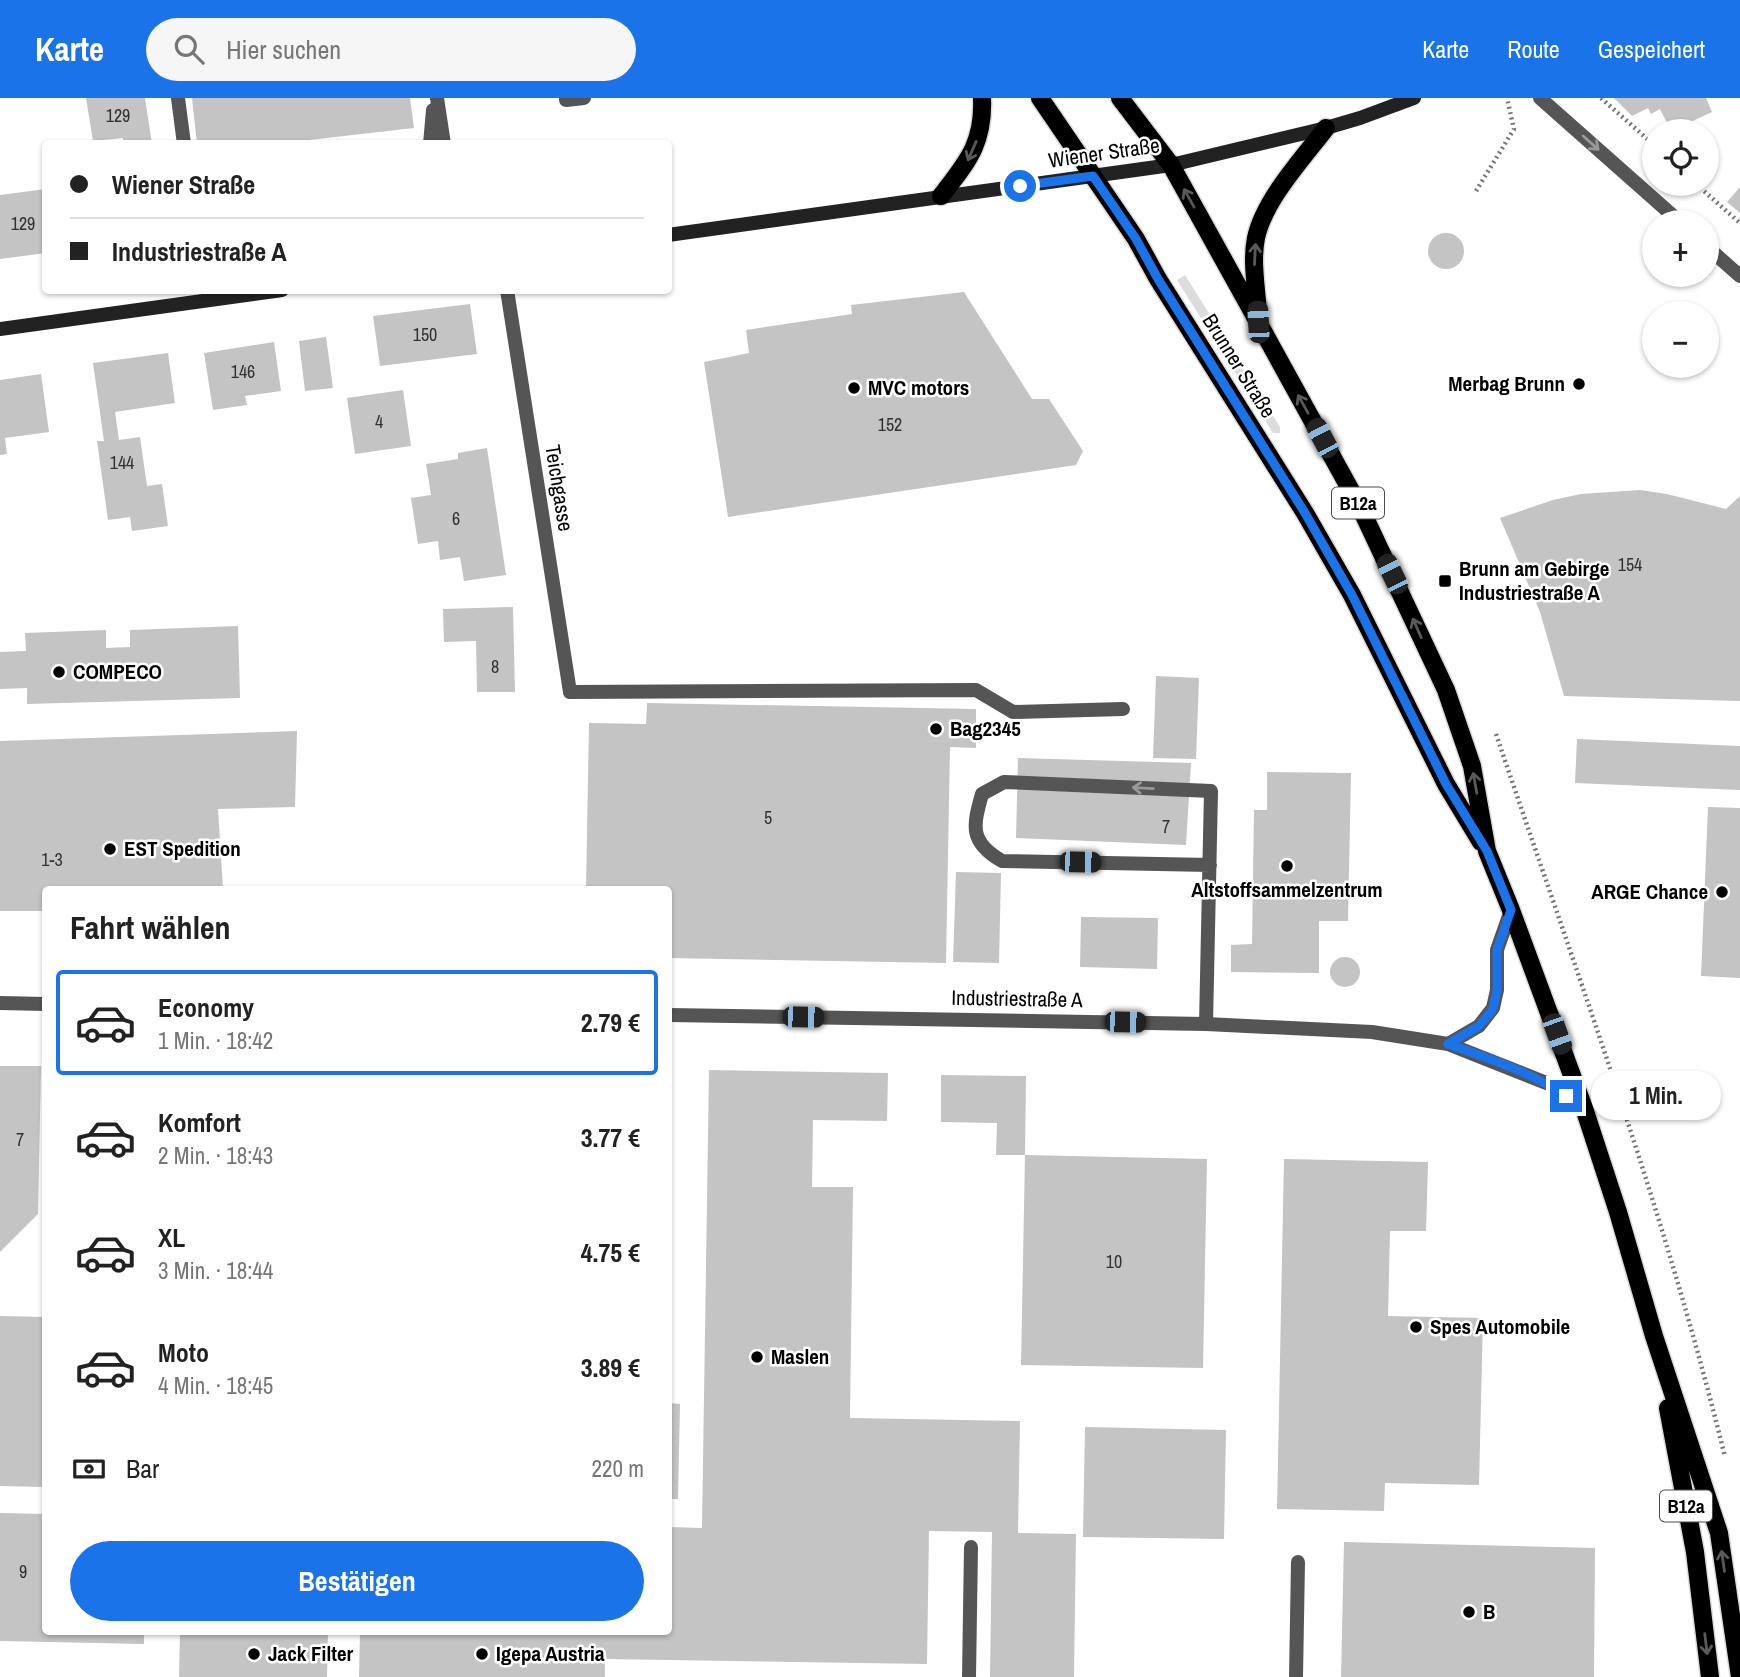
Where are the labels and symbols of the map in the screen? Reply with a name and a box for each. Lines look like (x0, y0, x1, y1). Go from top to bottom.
house number: 129 (106, 103, 130, 128)
street label: Wiener Straße (1046, 130, 1161, 175)
one-way arrow (1582, 135, 1599, 152)
one-way arrow (965, 140, 978, 161)
route start (1004, 170, 1036, 202)
one-way arrow (1182, 188, 1195, 209)
house number: 129 (11, 211, 35, 236)
one-way arrow (1248, 242, 1261, 265)
car (1247, 300, 1270, 344)
street label: Brunner Straße (1196, 308, 1283, 423)
house number: 150 (413, 322, 437, 347)
house number: 146 (231, 359, 255, 384)
place label: Merbag Brunn (1448, 369, 1565, 398)
place label: MVC motors (868, 373, 969, 402)
marker: Merbag Brunn (1571, 376, 1587, 392)
marker: MVC motors (846, 380, 862, 396)
one-way arrow (1296, 394, 1310, 414)
house number: 4 (375, 409, 383, 434)
house number: 152 (878, 412, 902, 437)
car (1303, 415, 1342, 461)
street label: Teichgasse (538, 443, 581, 533)
house number: 144 (110, 450, 134, 475)
road number: B12a (1332, 488, 1384, 518)
house number: 6 (452, 506, 460, 531)
car (1374, 551, 1411, 597)
house number: 154 (1618, 552, 1642, 577)
place label: Brunn am Gebirge Industriestraße A (1459, 554, 1609, 607)
marker: Brunn am Gebirge Industriestraße A (1437, 573, 1453, 589)
one-way arrow (1410, 618, 1423, 639)
house number: 8 (491, 654, 499, 679)
place label: COMPECO (73, 657, 162, 686)
marker: COMPECO (51, 664, 67, 680)
place label: Bag2345 (950, 714, 1021, 743)
marker: Bag2345 (928, 721, 944, 737)
one-way arrow (1468, 772, 1481, 795)
one-way arrow (1132, 781, 1155, 794)
house number: 5 (764, 805, 772, 830)
house number: 7 (1162, 814, 1170, 839)
place label: EST Spedition (124, 834, 241, 863)
marker: EST Spedition (102, 841, 118, 857)
house number: 1-3 (41, 847, 63, 872)
car (1059, 851, 1102, 873)
marker: Altstoffsammelzentrum (1279, 858, 1295, 874)
place label: Altstoffsammelzentrum (1191, 875, 1383, 904)
place label: ARGE Chance (1591, 877, 1708, 906)
marker: ARGE Chance (1714, 884, 1730, 900)
street label: Industriestraße A (951, 983, 1083, 1014)
car (782, 1006, 825, 1028)
car (1104, 1011, 1147, 1033)
car (1540, 1011, 1575, 1057)
callout: 1 Min. (1590, 1072, 1720, 1121)
route end (1550, 1080, 1582, 1112)
house number: 7 (16, 1127, 24, 1152)
house number: 10 (1106, 1249, 1122, 1274)
place label: Spes Automobile (1430, 1312, 1570, 1341)
marker: Spes Automobile (1408, 1319, 1424, 1335)
place label: Maslen (771, 1342, 829, 1371)
marker: Maslen (749, 1349, 765, 1365)
road number: B12a (1660, 1490, 1712, 1522)
one-way arrow (1716, 1550, 1729, 1573)
house number: 9 (19, 1559, 27, 1584)
place label: B (1483, 1597, 1495, 1626)
marker: B (1461, 1604, 1477, 1620)
one-way arrow (1700, 1633, 1713, 1655)
place label: Jack Filter (268, 1639, 353, 1668)
place label: Igepa Austria (496, 1639, 605, 1668)
marker: Jack Filter (246, 1646, 262, 1662)
marker: Igepa Austria (474, 1646, 490, 1662)

